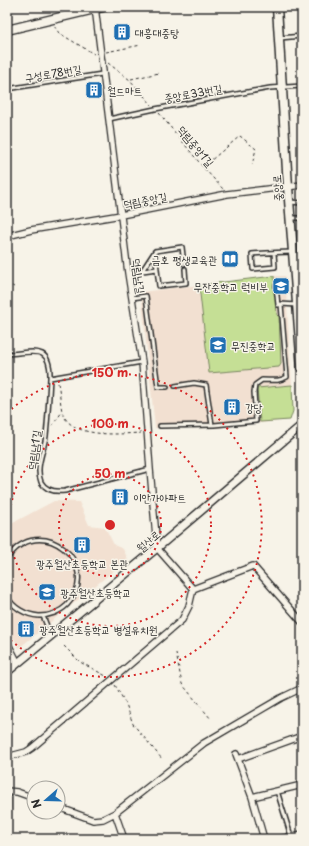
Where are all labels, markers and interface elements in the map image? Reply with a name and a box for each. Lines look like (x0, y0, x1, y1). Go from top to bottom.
building icon: 대흥대중탕 (112, 22, 132, 42)
place label: 대흥대중탕 (135, 24, 179, 41)
street label: 구성로78번길 (23, 60, 83, 86)
building icon: 월드마트 (84, 80, 104, 100)
street label: 중앙로33번길 (163, 80, 224, 106)
place label: 월드마트 (107, 82, 143, 99)
street label: 덕림중앙1길 (174, 122, 218, 170)
street label: 중앙로 (268, 174, 286, 202)
street label: 덕림중앙길 (122, 187, 168, 213)
library icon: 금호 평생교육관 (220, 249, 240, 269)
place label: 금호 평생교육관 (151, 251, 217, 268)
street label: 덕림남길 (128, 257, 150, 295)
school or university icon: 무잔중학교 럭비부 (271, 276, 291, 296)
place label: 무잔중학교 럭비부 (194, 278, 268, 295)
school or university icon: 무진중학교 (208, 335, 228, 355)
place label: 무진중학교 (231, 337, 275, 354)
text: 150 m (92, 363, 128, 381)
building icon: 강당 (222, 397, 242, 417)
place label: 강당 (245, 399, 263, 416)
text: 100 m (91, 414, 129, 432)
street label: 덕림남1길 (23, 429, 45, 471)
text: 50 m (94, 464, 126, 482)
building icon: 이안가아파트 (110, 487, 130, 507)
place label: 이안가아파트 (133, 489, 186, 506)
centre of rings (103, 518, 117, 532)
street label: 월산로 (132, 526, 164, 556)
building icon: 광주월산초등학교 본관 (72, 535, 92, 555)
place label: 광주월산초등학교 본관 (36, 555, 128, 572)
school or university icon: 광주월산초등학교 (37, 582, 57, 602)
place label: 광주월산초등학교 (60, 584, 131, 601)
building icon: 광주월산초등학교 병설유치원 (16, 619, 36, 639)
place label: 광주월산초등학교 병설유치원 (39, 621, 158, 638)
north arrow (26, 780, 66, 820)
text: N (27, 796, 46, 811)

